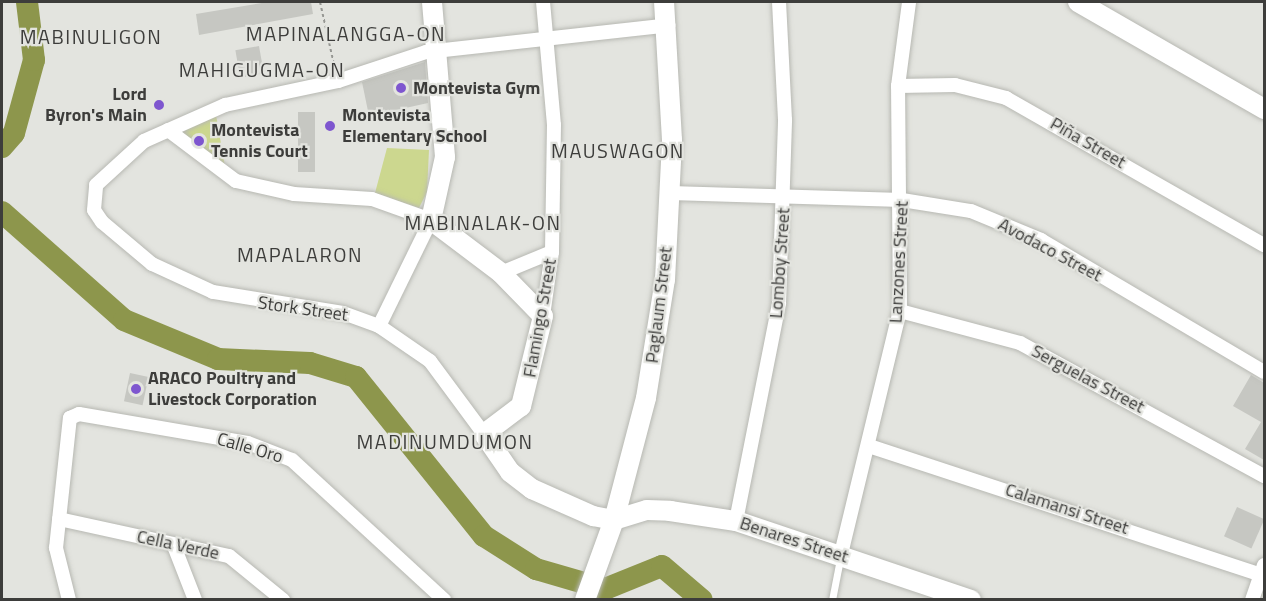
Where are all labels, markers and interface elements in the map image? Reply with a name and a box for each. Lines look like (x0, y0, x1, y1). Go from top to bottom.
district label: MAPINALANGGA-ON (246, 21, 446, 45)
district label: MABINULIGON (20, 24, 162, 48)
district label: MAHIGUGMA-ON (179, 57, 345, 81)
place label: Montevista Gym (413, 77, 540, 99)
marker: Montevista Gym (394, 81, 408, 95)
place label: Lord Byron's Main (45, 84, 147, 127)
marker: Lord Byron's Main (152, 98, 166, 112)
place label: Montevista Elementary School (342, 105, 487, 148)
street label: Piña Street (1046, 113, 1130, 173)
marker: Montevista Elementary School (323, 119, 337, 133)
place label: Montevista Tennis Court (211, 120, 308, 162)
marker: Montevista Tennis Court (192, 134, 206, 148)
district label: MAUSWAGON (551, 138, 685, 162)
street label: Lanzones Street (885, 200, 913, 324)
street label: Lomboy Street (765, 207, 795, 319)
district label: MABINALAK-ON (404, 210, 562, 234)
street label: Avodaco Street (994, 214, 1106, 286)
district label: MAPALARON (237, 242, 363, 266)
street label: Paglaum Street (641, 246, 677, 364)
street label: Flamingo Street (519, 257, 561, 379)
street label: Stork Street (257, 292, 349, 326)
street label: Serguelas Street (1028, 340, 1148, 418)
place label: ARACO Poultry and Livestock Corporation (148, 368, 317, 410)
marker: ARACO Poultry and Livestock Corporation (129, 382, 143, 396)
street label: Calle Oro (215, 428, 285, 468)
district label: MADINUMDUMON (356, 429, 534, 453)
street label: Calamansi Street (1003, 479, 1131, 539)
street label: Benares Street (737, 512, 851, 568)
street label: Cella Verde (135, 526, 221, 564)

